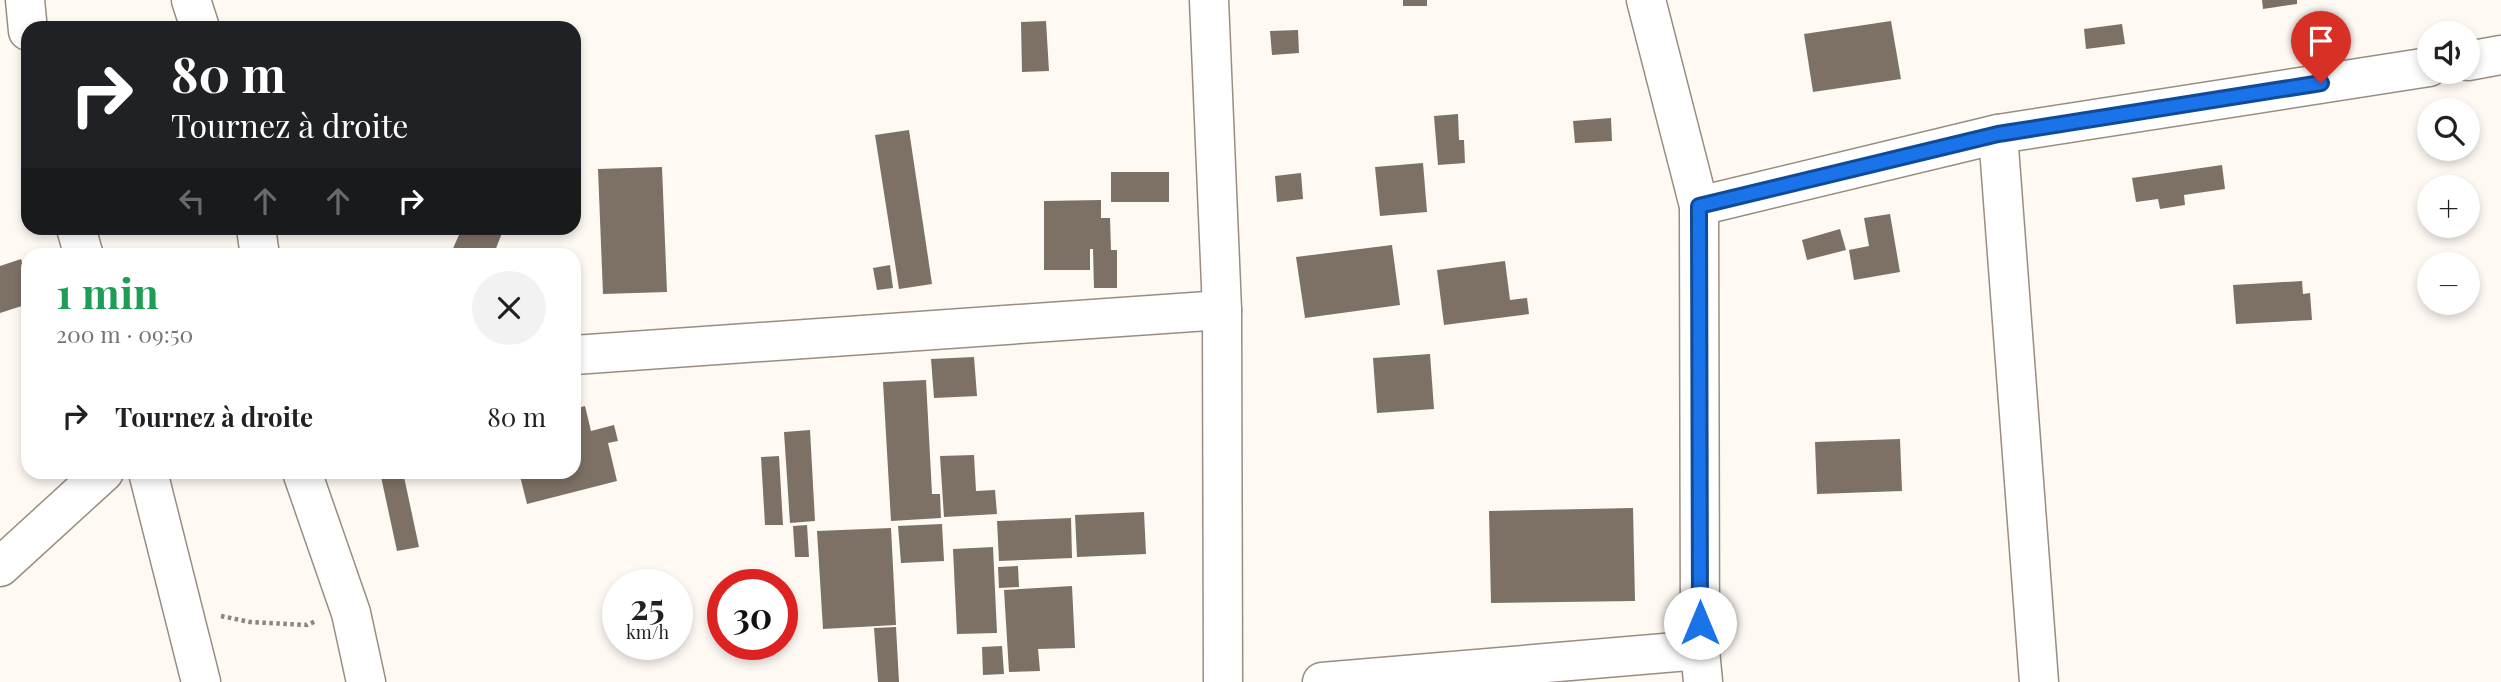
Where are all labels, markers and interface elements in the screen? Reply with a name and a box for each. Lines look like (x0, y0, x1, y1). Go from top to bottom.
pin (2291, 11, 2351, 83)
map controls (2417, 21, 2480, 315)
button: sound (2417, 21, 2480, 84)
icon: arrive (2302, 22, 2340, 60)
text: 80 m (171, 40, 286, 105)
icon: right (56, 49, 147, 140)
button: search (2417, 98, 2480, 161)
text: Tournez à droite (171, 103, 409, 146)
button: + (2417, 175, 2480, 238)
icon: left (173, 182, 211, 220)
icon: ahead (246, 182, 284, 220)
icon: ahead (319, 182, 357, 220)
icon: right (392, 182, 430, 220)
button: − (2417, 252, 2480, 315)
text: 1 min (56, 264, 159, 320)
button: close (472, 271, 546, 345)
text: 200 m · 09:50 (56, 318, 193, 349)
icon: right (56, 397, 94, 435)
text: Tournez à droite (115, 399, 313, 434)
text: 80 m (487, 399, 546, 434)
speed limit sign: 30 (707, 569, 798, 660)
text: 25 (630, 582, 665, 629)
position arrow (1663, 586, 1737, 660)
text: km/h (626, 620, 669, 644)

